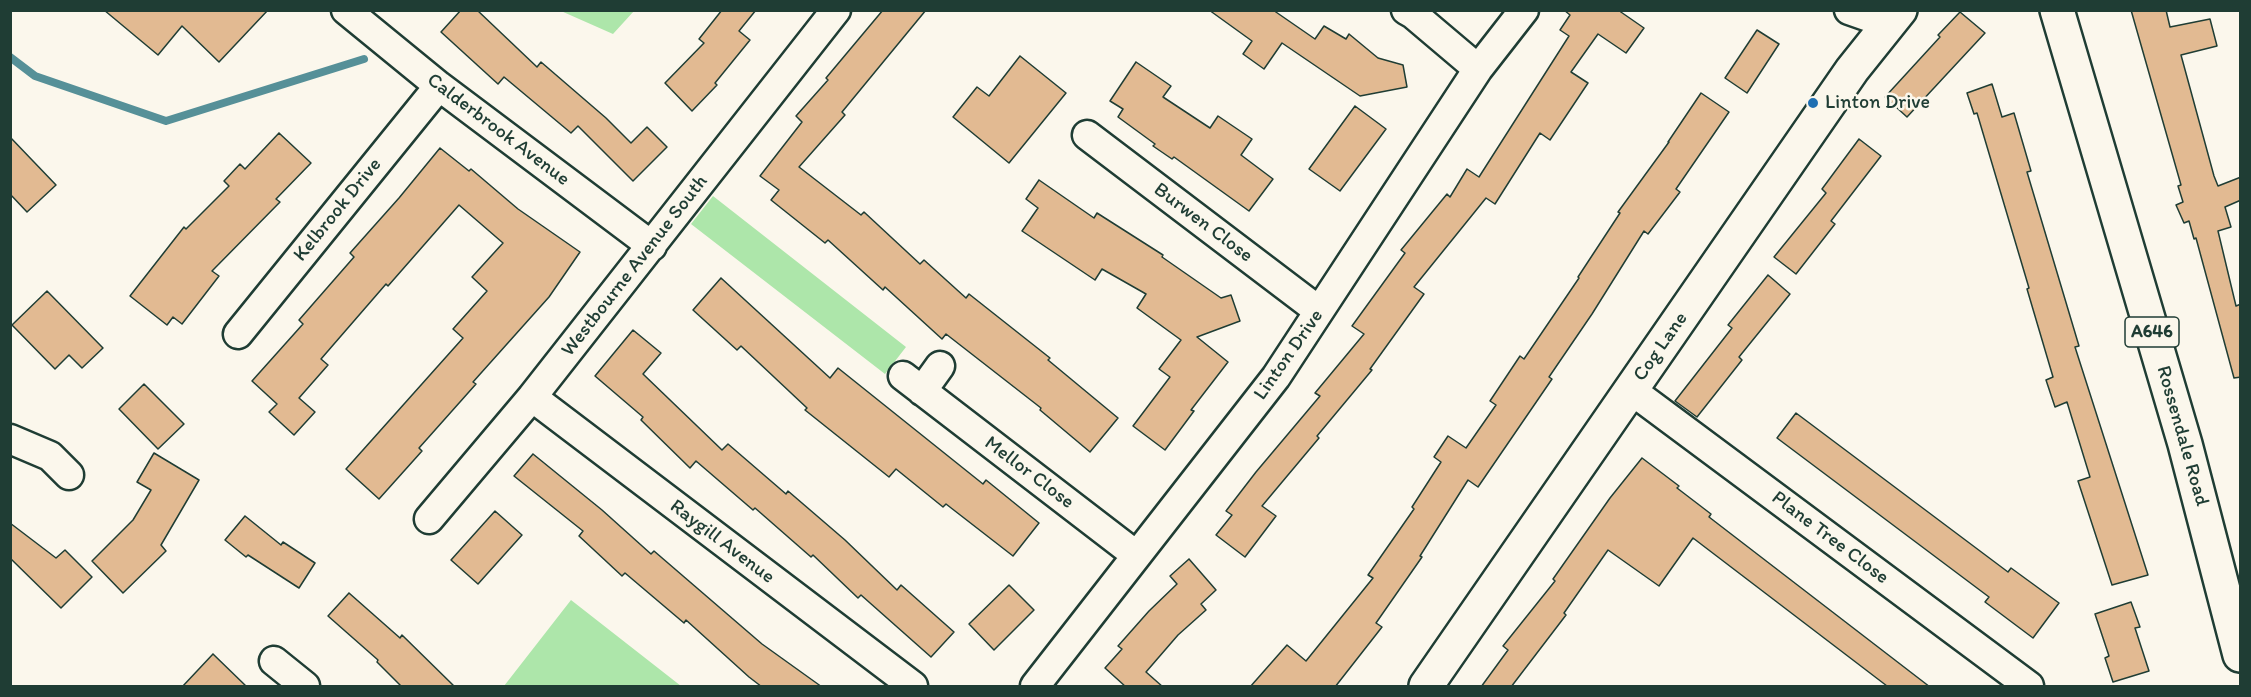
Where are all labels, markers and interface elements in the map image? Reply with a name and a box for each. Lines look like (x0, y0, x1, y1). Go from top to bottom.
street label: Calderbrook Avenue (422, 68, 574, 192)
place label: Linton Drive (1825, 91, 1930, 115)
marker: Linton Drive (1806, 96, 1820, 110)
street label: Kelbrook Drive (289, 153, 387, 267)
street label: Westbourne Avenue South (557, 170, 713, 362)
street label: Burwen Close (1149, 178, 1257, 268)
street label: Linton Drive (1249, 305, 1329, 405)
street label: Cog Lane (1628, 308, 1694, 386)
road number: A646 (2125, 317, 2179, 347)
street label: Rossendale Road (2150, 363, 2214, 509)
street label: Mellor Close (979, 431, 1079, 515)
street label: Plane Tree Close (1767, 486, 1893, 590)
street label: Raygill Avenue (665, 495, 779, 589)

